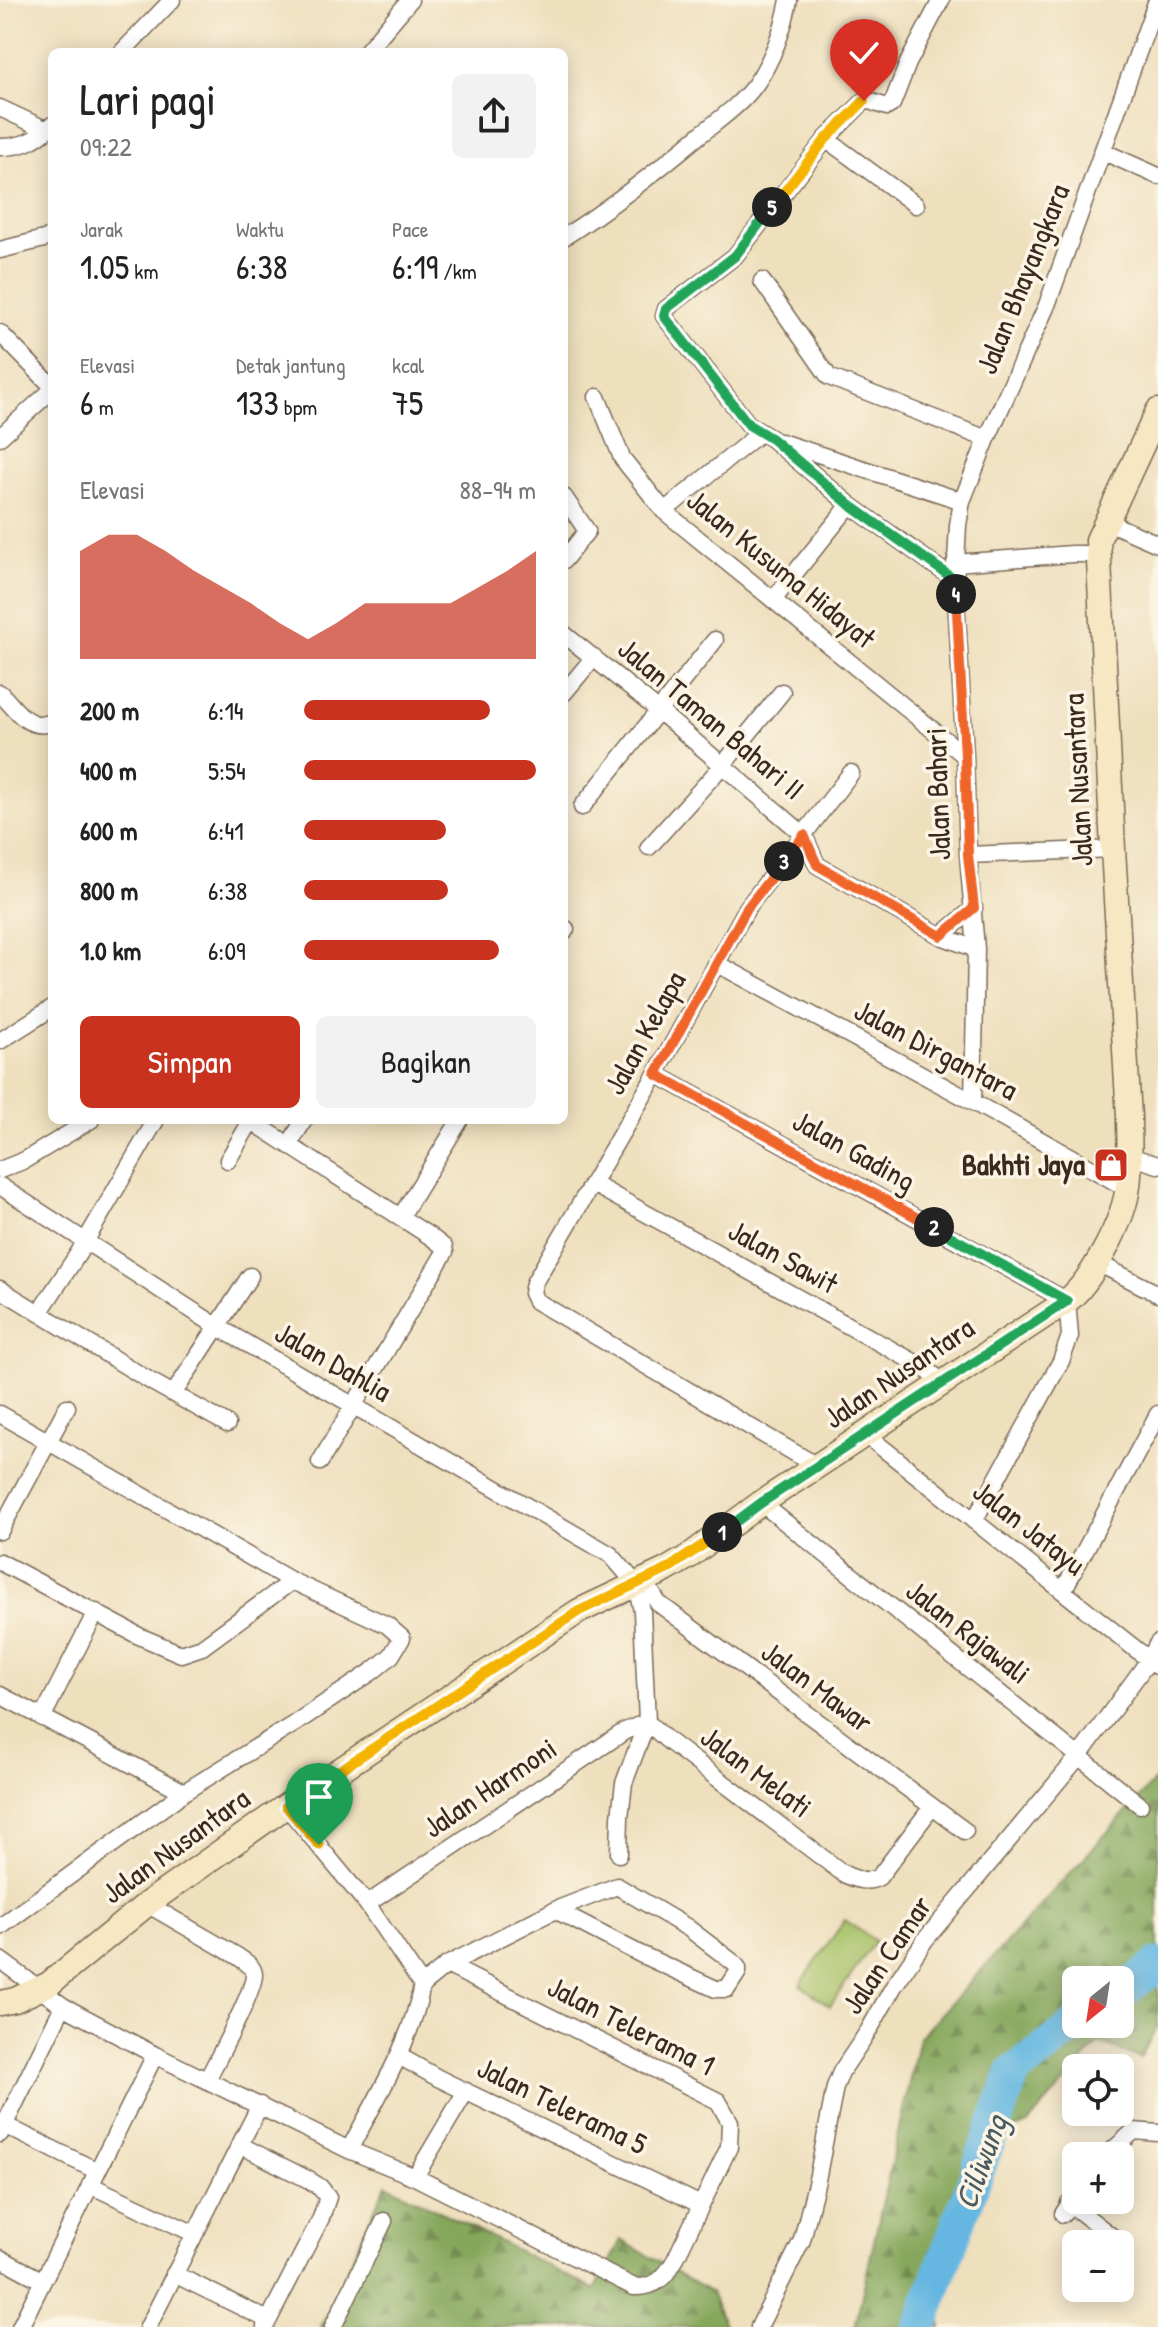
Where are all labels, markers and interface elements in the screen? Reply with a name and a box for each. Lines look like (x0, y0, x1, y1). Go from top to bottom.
pin (830, 19, 898, 101)
icon: check (842, 31, 886, 75)
text: Lari pagi (80, 69, 216, 129)
button: share (452, 74, 536, 158)
text: 09:22 (80, 129, 132, 164)
street label: Jalan Bhayangkara (966, 177, 1078, 380)
pin: 5 (752, 187, 792, 227)
text: 5 (767, 192, 777, 222)
text: Jarak (80, 214, 123, 244)
text: Waktu (236, 214, 284, 244)
text: Pace (392, 214, 429, 244)
text: 1.05 (80, 244, 129, 290)
text: 6:38 (236, 244, 287, 290)
text: 6:19 (392, 244, 438, 290)
text: km (129, 256, 158, 286)
text: /km (438, 256, 477, 286)
text: Elevasi (80, 350, 135, 380)
text: Detak jantung (236, 350, 345, 380)
text: kcal (392, 350, 424, 380)
text: 6 (80, 380, 94, 426)
text: 133 (236, 380, 279, 426)
text: 75 (392, 380, 423, 426)
text: m (94, 392, 114, 422)
text: bpm (279, 392, 317, 422)
text: Elevasi (80, 472, 145, 507)
text: 88–94 m (460, 472, 536, 507)
street label: Jalan Kusuma Hidayat (679, 480, 885, 657)
pin: 4 (936, 574, 976, 614)
text: 4 (952, 579, 960, 609)
street label: Jalan Taman Bahari II (610, 628, 813, 808)
street label: Jalan Nusantara (1052, 692, 1102, 868)
text: 200 m (80, 693, 139, 728)
text: 6:14 (208, 693, 244, 728)
street label: Jalan Bahari (915, 727, 959, 861)
text: 400 m (80, 753, 137, 788)
text: 5:54 (208, 753, 246, 788)
text: 600 m (80, 813, 137, 848)
text: 6:41 (208, 813, 244, 848)
pin: 3 (764, 841, 804, 881)
text: 3 (779, 846, 789, 876)
text: 800 m (80, 873, 138, 908)
text: 6:38 (208, 873, 247, 908)
text: 1.0 km (80, 933, 141, 968)
text: 6:09 (208, 933, 246, 968)
street label: Jalan Kelapa (594, 964, 694, 1101)
street label: Jalan Dirgantara (848, 989, 1025, 1109)
button: Simpan (80, 1016, 300, 1108)
button: Bagikan (316, 1016, 536, 1108)
street label: Jalan Gading (786, 1100, 923, 1200)
place label: Bakhti Jaya (962, 1144, 1085, 1185)
shop icon: Bakhti Jaya (1092, 1146, 1130, 1184)
pin: 2 (914, 1207, 954, 1247)
street label: Jalan Sawit (722, 1210, 846, 1303)
text: 2 (929, 1212, 939, 1242)
street label: Jalan Nusantara (815, 1307, 982, 1437)
street label: Jalan Dahlia (268, 1312, 399, 1411)
street label: Jalan Jatayu (965, 1471, 1094, 1584)
pin: 1 (702, 1512, 742, 1552)
text: 1 (718, 1517, 726, 1547)
street label: Jalan Rajawali (898, 1570, 1039, 1692)
street label: Jalan Mawar (754, 1631, 882, 1742)
street label: Jalan Melati (693, 1716, 820, 1826)
street label: Jalan Harmoni (415, 1728, 564, 1847)
pin (285, 1763, 353, 1845)
icon: arrive (297, 1775, 341, 1819)
street label: Jalan Nusantara (94, 1778, 257, 1912)
street label: Jalan Camar (832, 1887, 941, 2022)
street label: Jalan Telerama 1 (541, 1966, 722, 2084)
north arrow (1062, 1966, 1134, 2038)
map controls (1062, 1966, 1134, 2302)
street label: Jalan Telerama 5 (471, 2047, 654, 2164)
button: locate (1062, 2054, 1134, 2126)
water label: Ciliwung (944, 2107, 1018, 2215)
button: + (1062, 2142, 1134, 2214)
button: − (1062, 2230, 1134, 2302)

